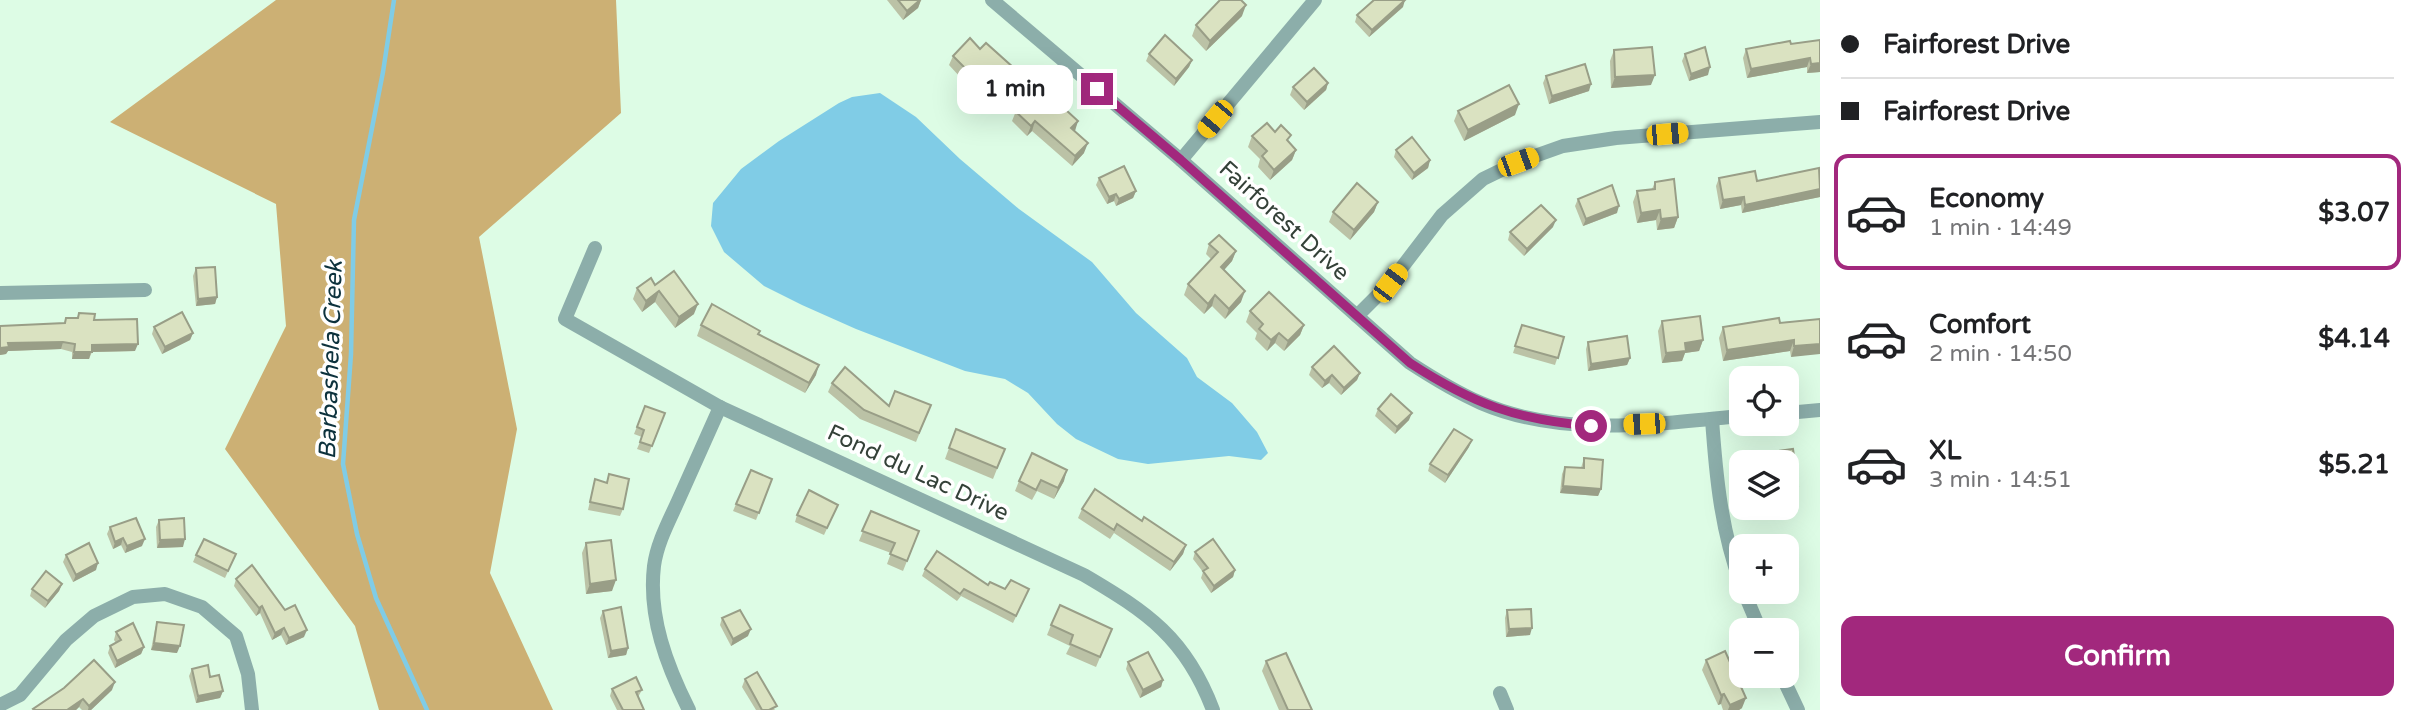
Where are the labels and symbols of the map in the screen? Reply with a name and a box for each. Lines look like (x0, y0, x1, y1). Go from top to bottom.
callout: 1 min (957, 64, 1072, 114)
route end (1081, 73, 1113, 105)
car (1194, 96, 1237, 142)
car (1646, 122, 1689, 146)
car (1495, 145, 1542, 179)
street label: Fairforest Drive (1213, 155, 1355, 287)
water label: Barbashela Creek (313, 258, 349, 460)
car (1369, 260, 1412, 306)
route start (1575, 410, 1607, 442)
car (1623, 413, 1666, 435)
street label: Fond du Lac Drive (823, 419, 1013, 527)

